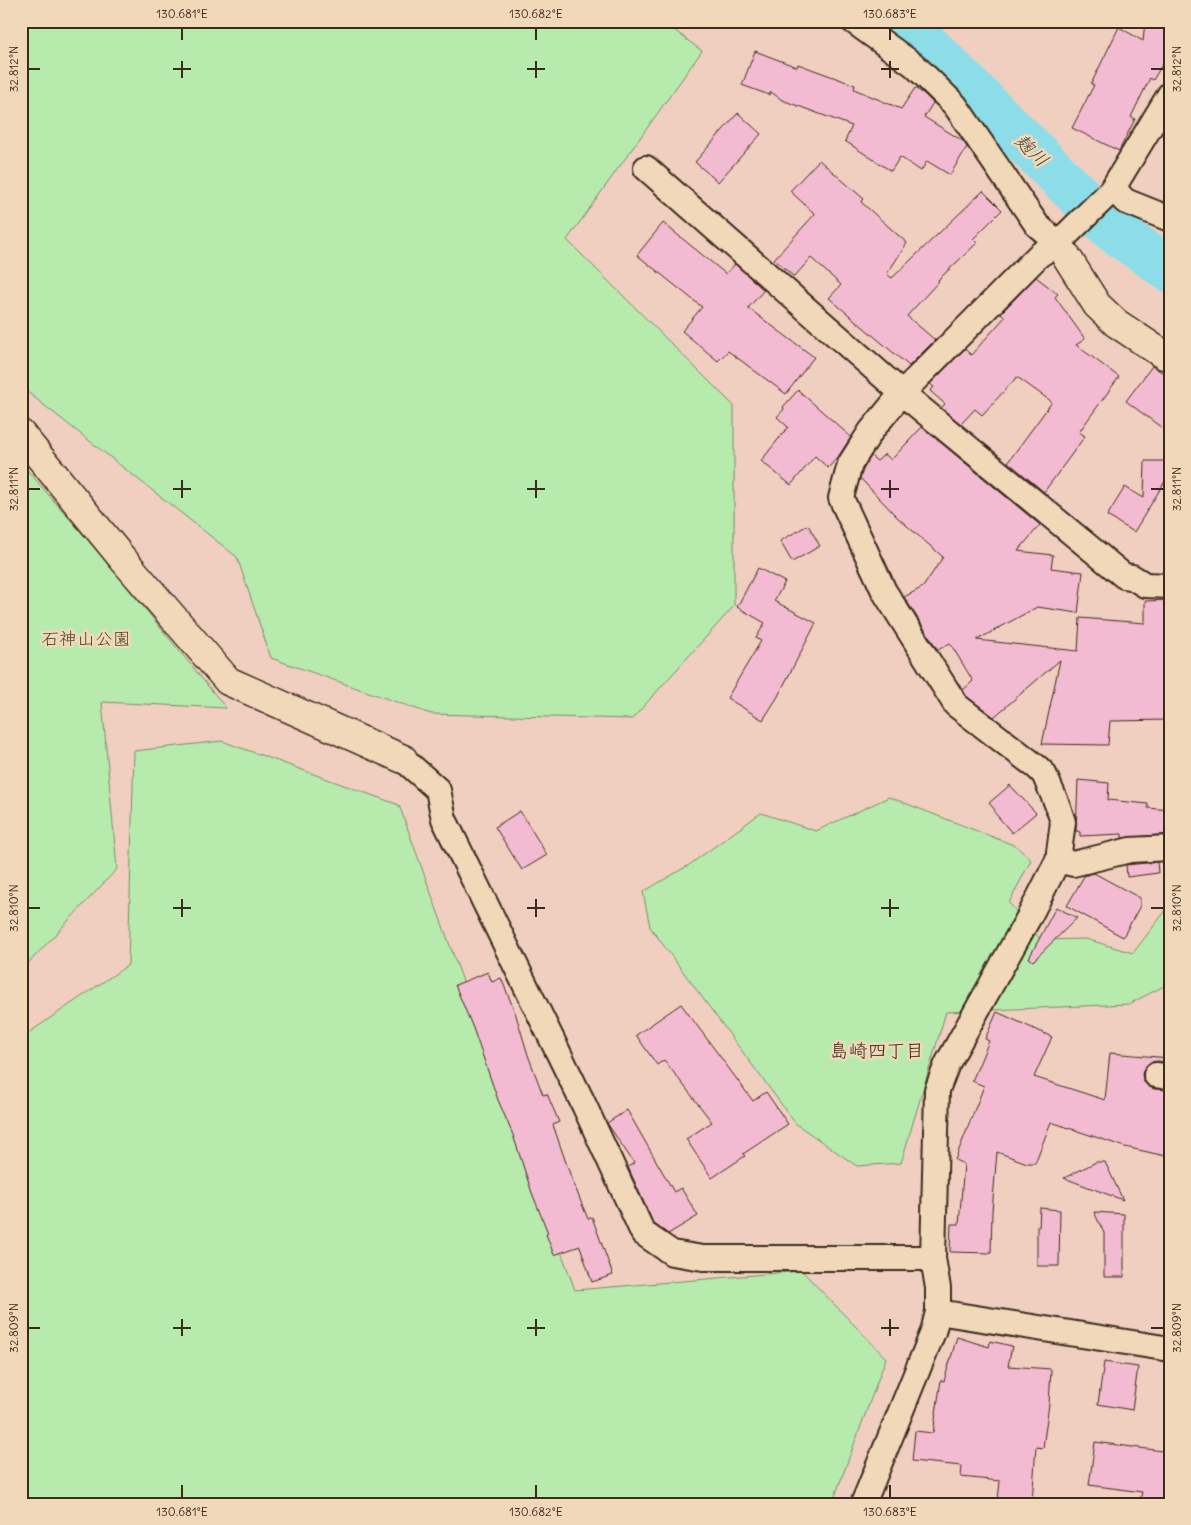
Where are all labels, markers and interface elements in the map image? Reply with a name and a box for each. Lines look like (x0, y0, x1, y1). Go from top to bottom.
text: 130.681°E (156, 6, 208, 21)
text: 130.682°E (509, 6, 563, 21)
text: 130.683°E (863, 6, 917, 21)
text: 32.812°N (6, 46, 21, 92)
text: 32.812°N (1169, 46, 1184, 92)
water label: 麹川 (1010, 128, 1054, 172)
text: 32.811°N (6, 467, 21, 511)
text: 32.811°N (1169, 467, 1184, 511)
park label: 石神山公園 (41, 627, 131, 650)
text: 32.810°N (6, 884, 21, 932)
text: 32.810°N (1169, 884, 1184, 932)
district label: 島崎四丁目 (829, 1038, 925, 1062)
text: 32.809°N (6, 1303, 21, 1353)
text: 32.809°N (1169, 1303, 1184, 1353)
text: 130.681°E (156, 1504, 208, 1519)
text: 130.682°E (509, 1504, 563, 1519)
text: 130.683°E (863, 1504, 917, 1519)

